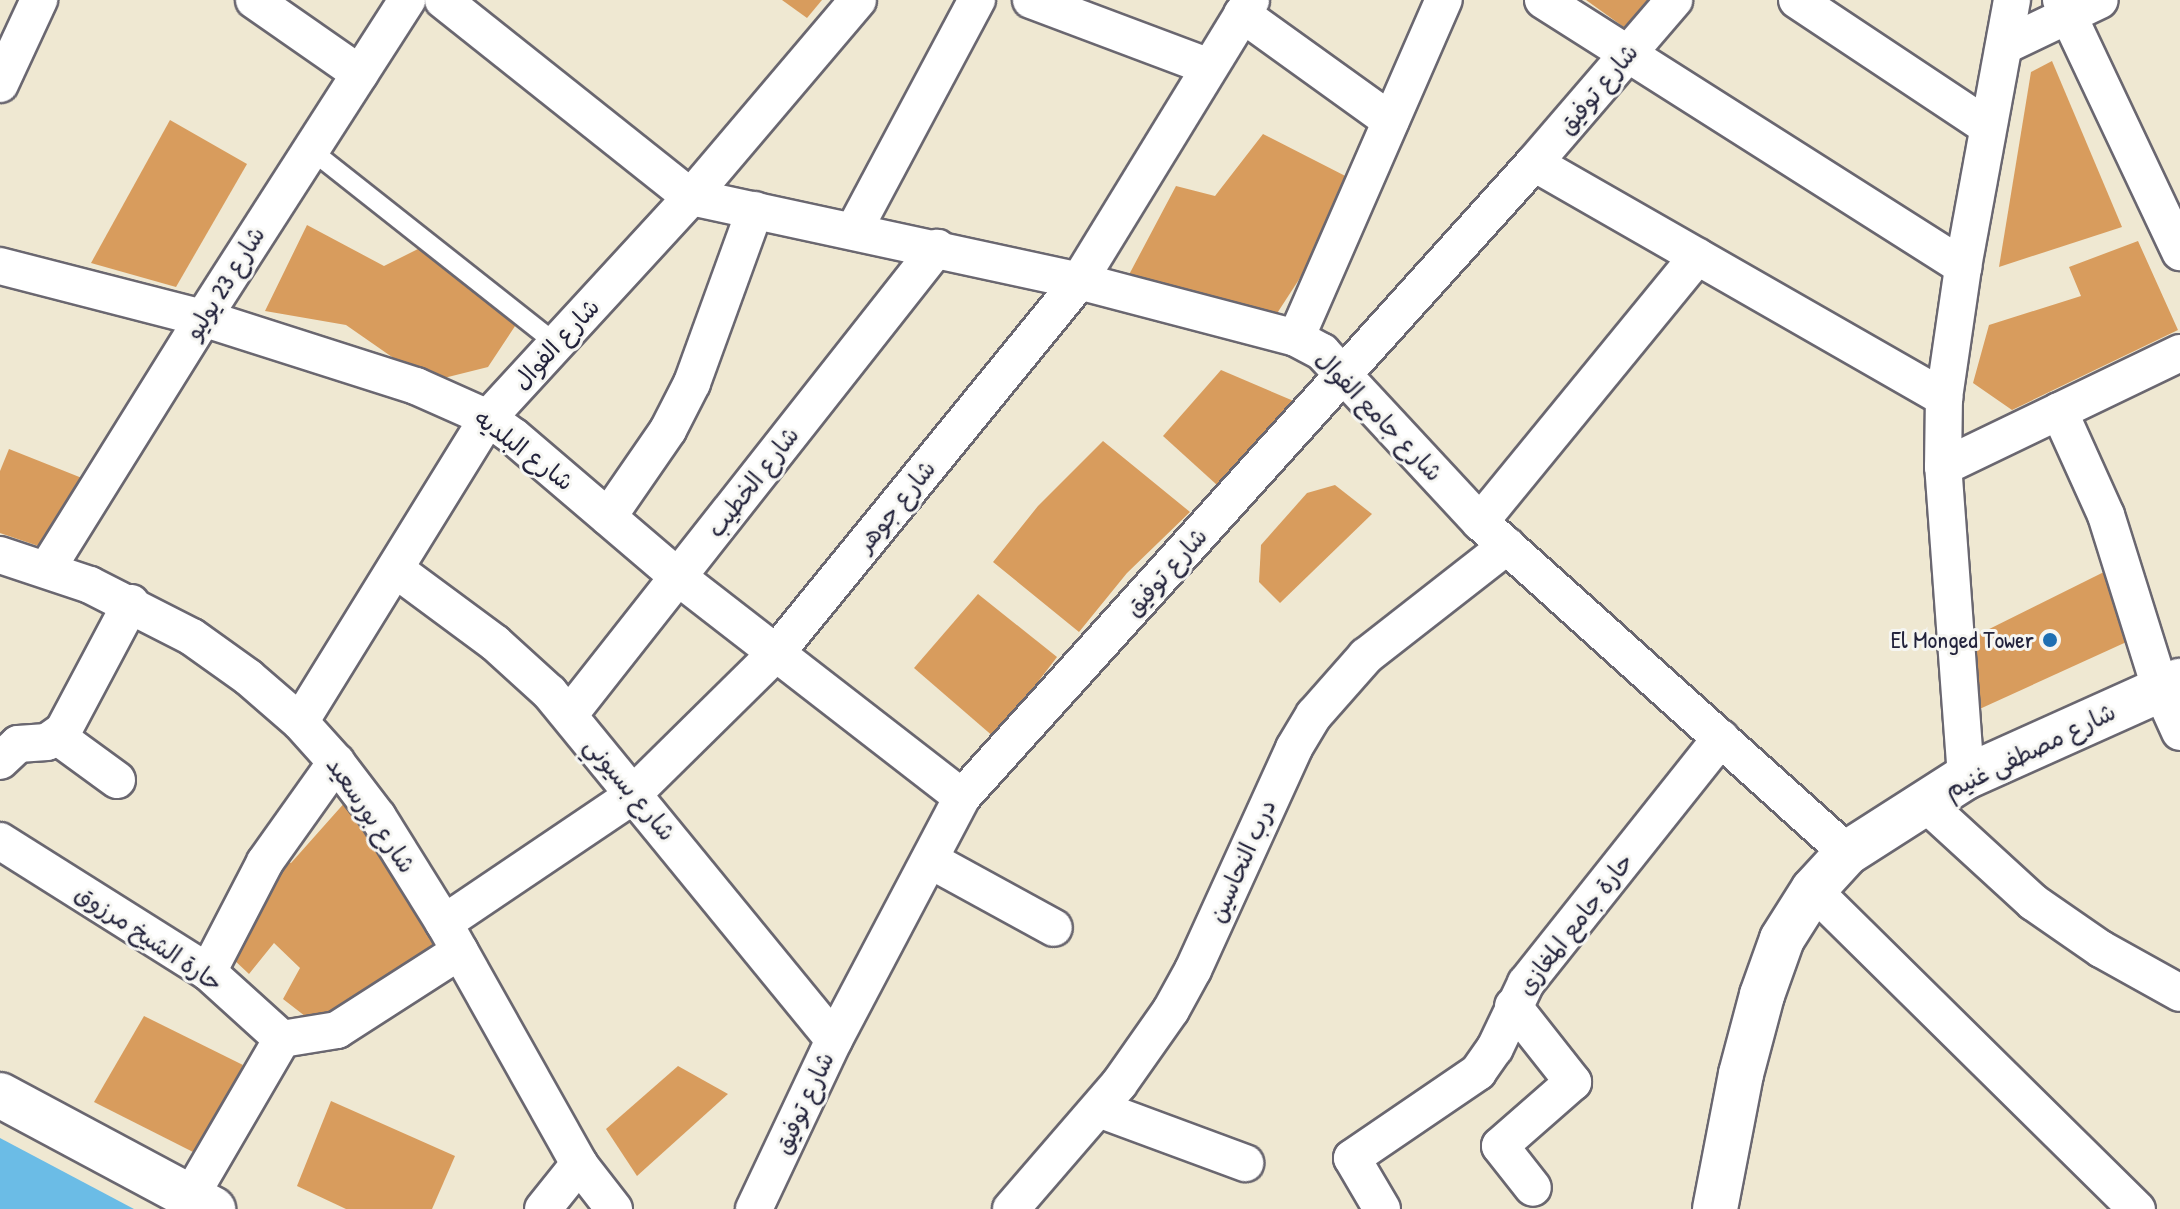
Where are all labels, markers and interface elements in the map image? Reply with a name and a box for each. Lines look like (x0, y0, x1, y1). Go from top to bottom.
street label: شارع توفيق (1552, 38, 1644, 140)
street label: شارع 23 يوليو (179, 221, 271, 345)
street label: شارع الفوال (507, 293, 605, 395)
street label: شارع جامع الفوال (1309, 345, 1449, 487)
street label: شارع البلديه (469, 403, 579, 497)
street label: شارع الخطيب (701, 421, 805, 543)
street label: شارع جوهر (850, 455, 942, 557)
street label: شارع توفيق (1119, 522, 1213, 622)
place label: El Monged Tower (1891, 626, 2034, 654)
marker: El Monged Tower (2041, 631, 2059, 649)
street label: شارع مصطفى غنيم (1940, 697, 2120, 805)
street label: شارع بسيوني (578, 731, 682, 847)
street label: شارع بورسعيد (320, 751, 422, 879)
street label: درب النحاسين (1202, 795, 1282, 927)
street label: حارة جامع المغازى (1511, 847, 1639, 1001)
street label: حارة الشيخ مرزوق (70, 878, 228, 998)
street label: شارع توفيق (768, 1047, 840, 1159)

